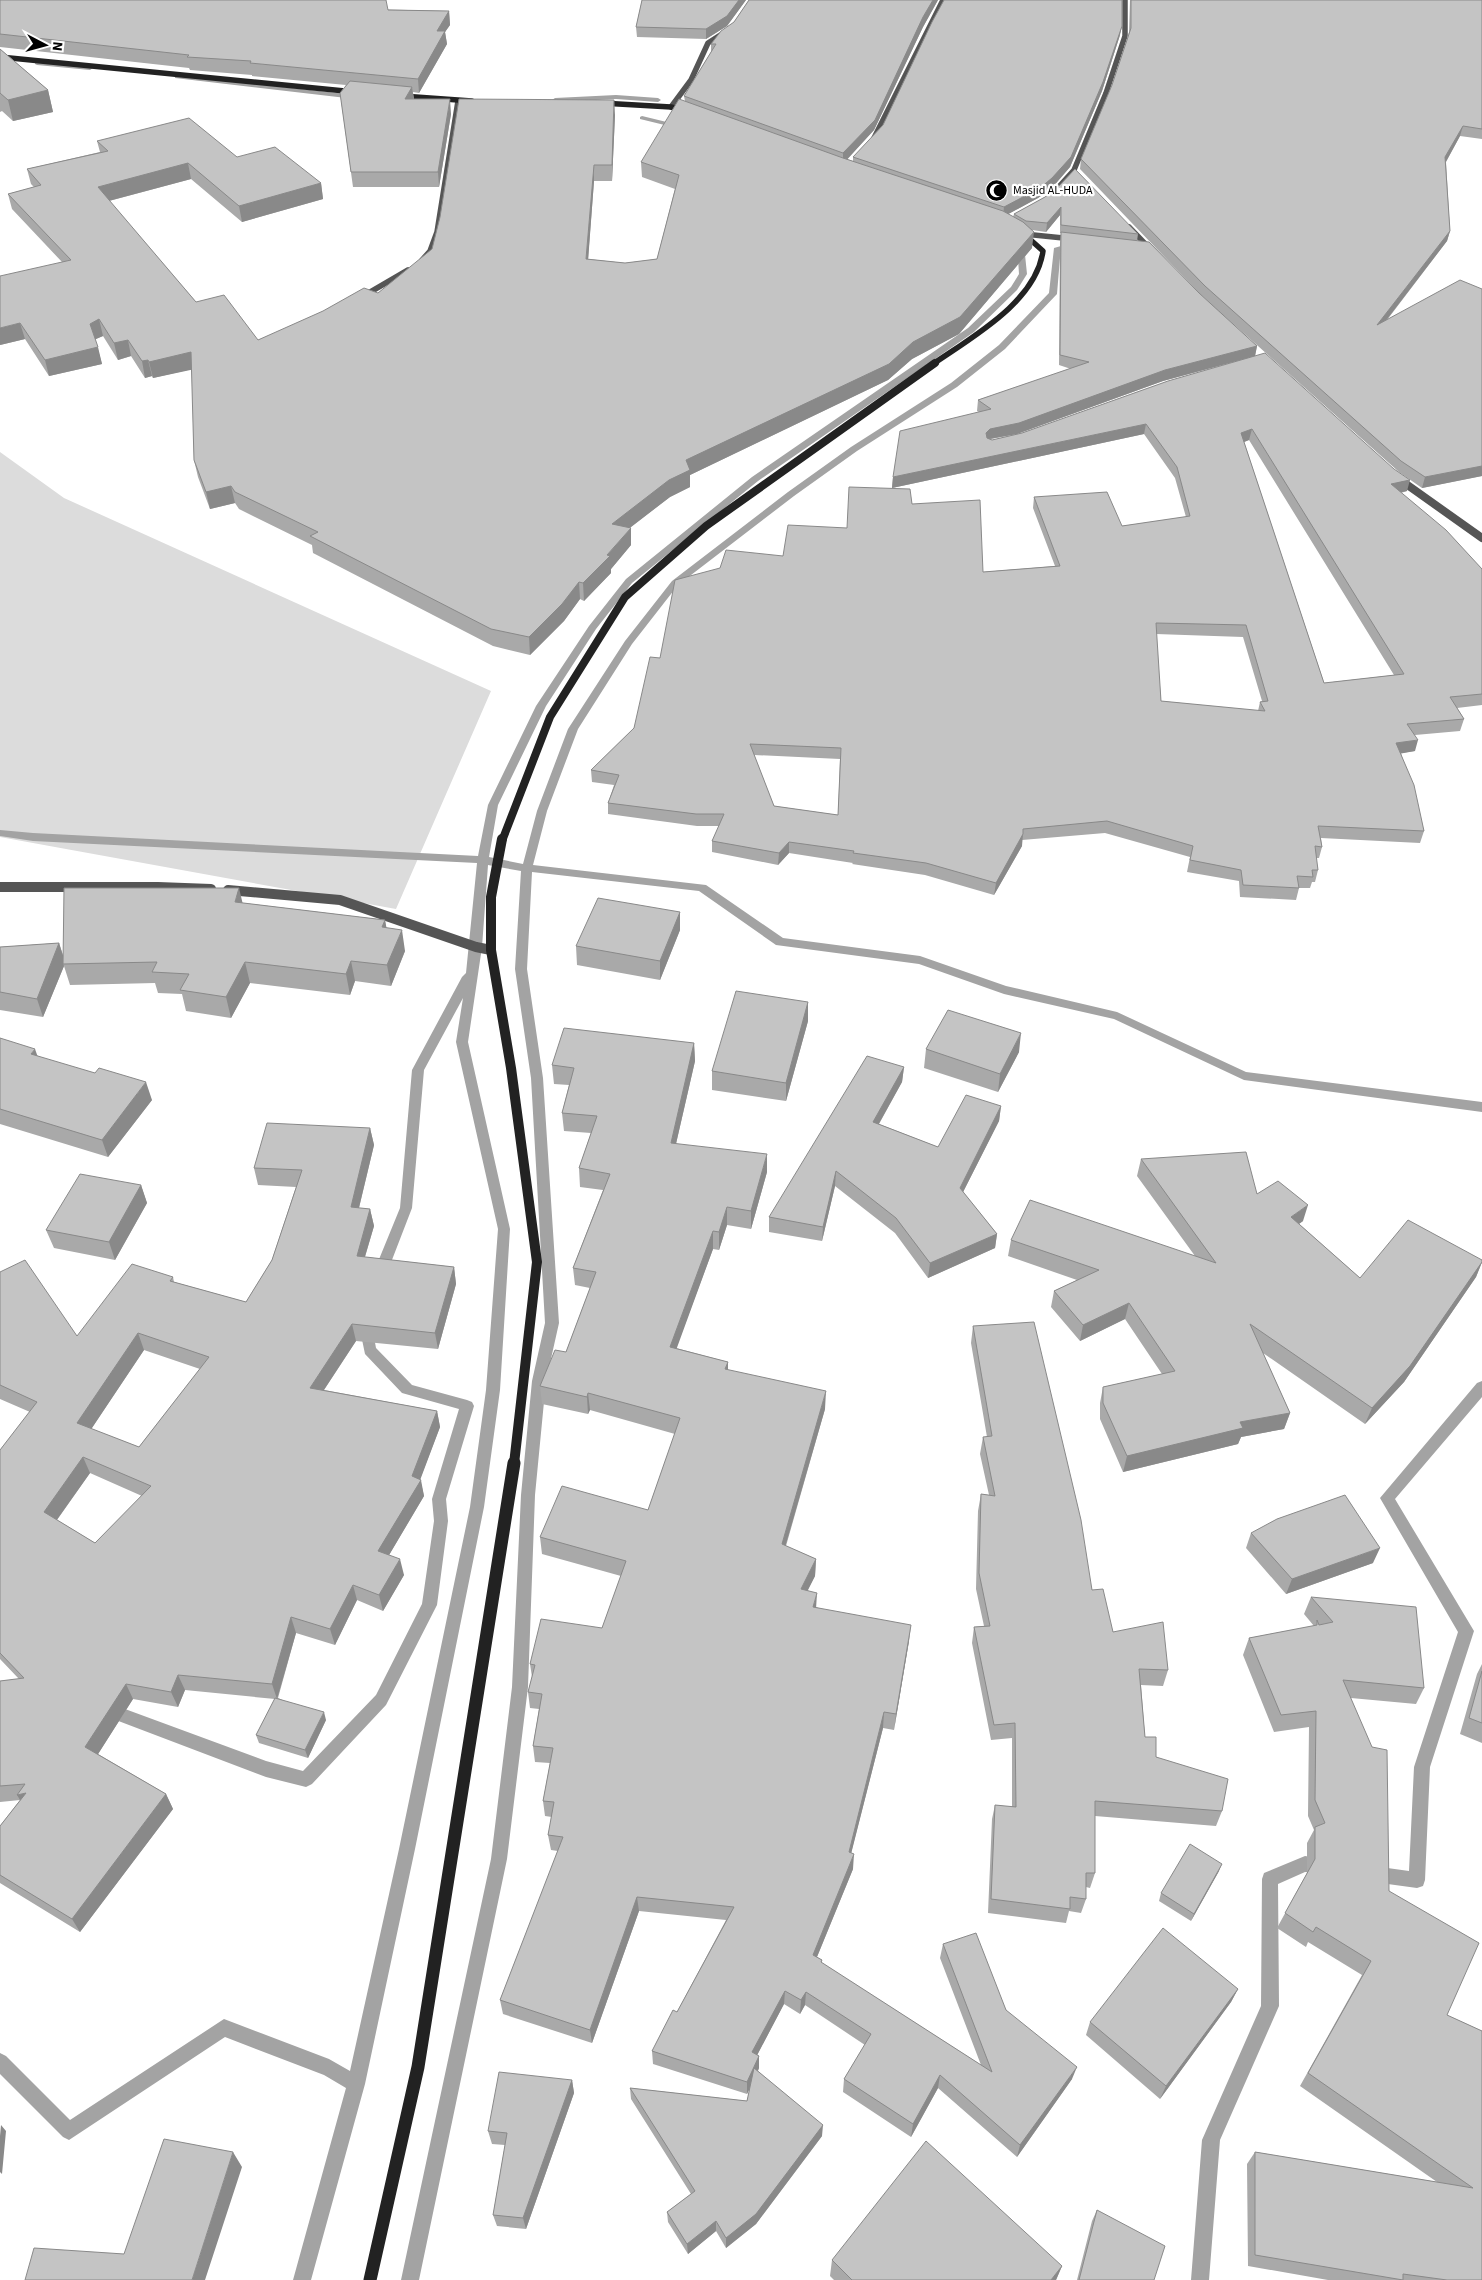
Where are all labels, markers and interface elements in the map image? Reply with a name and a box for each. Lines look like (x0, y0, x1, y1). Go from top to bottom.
north arrow (20, 20, 70, 70)
text: N (47, 41, 67, 52)
mosque icon: Masjid AL-HUDA (985, 178, 1009, 202)
place label: Masjid AL-HUDA (1013, 182, 1093, 199)

